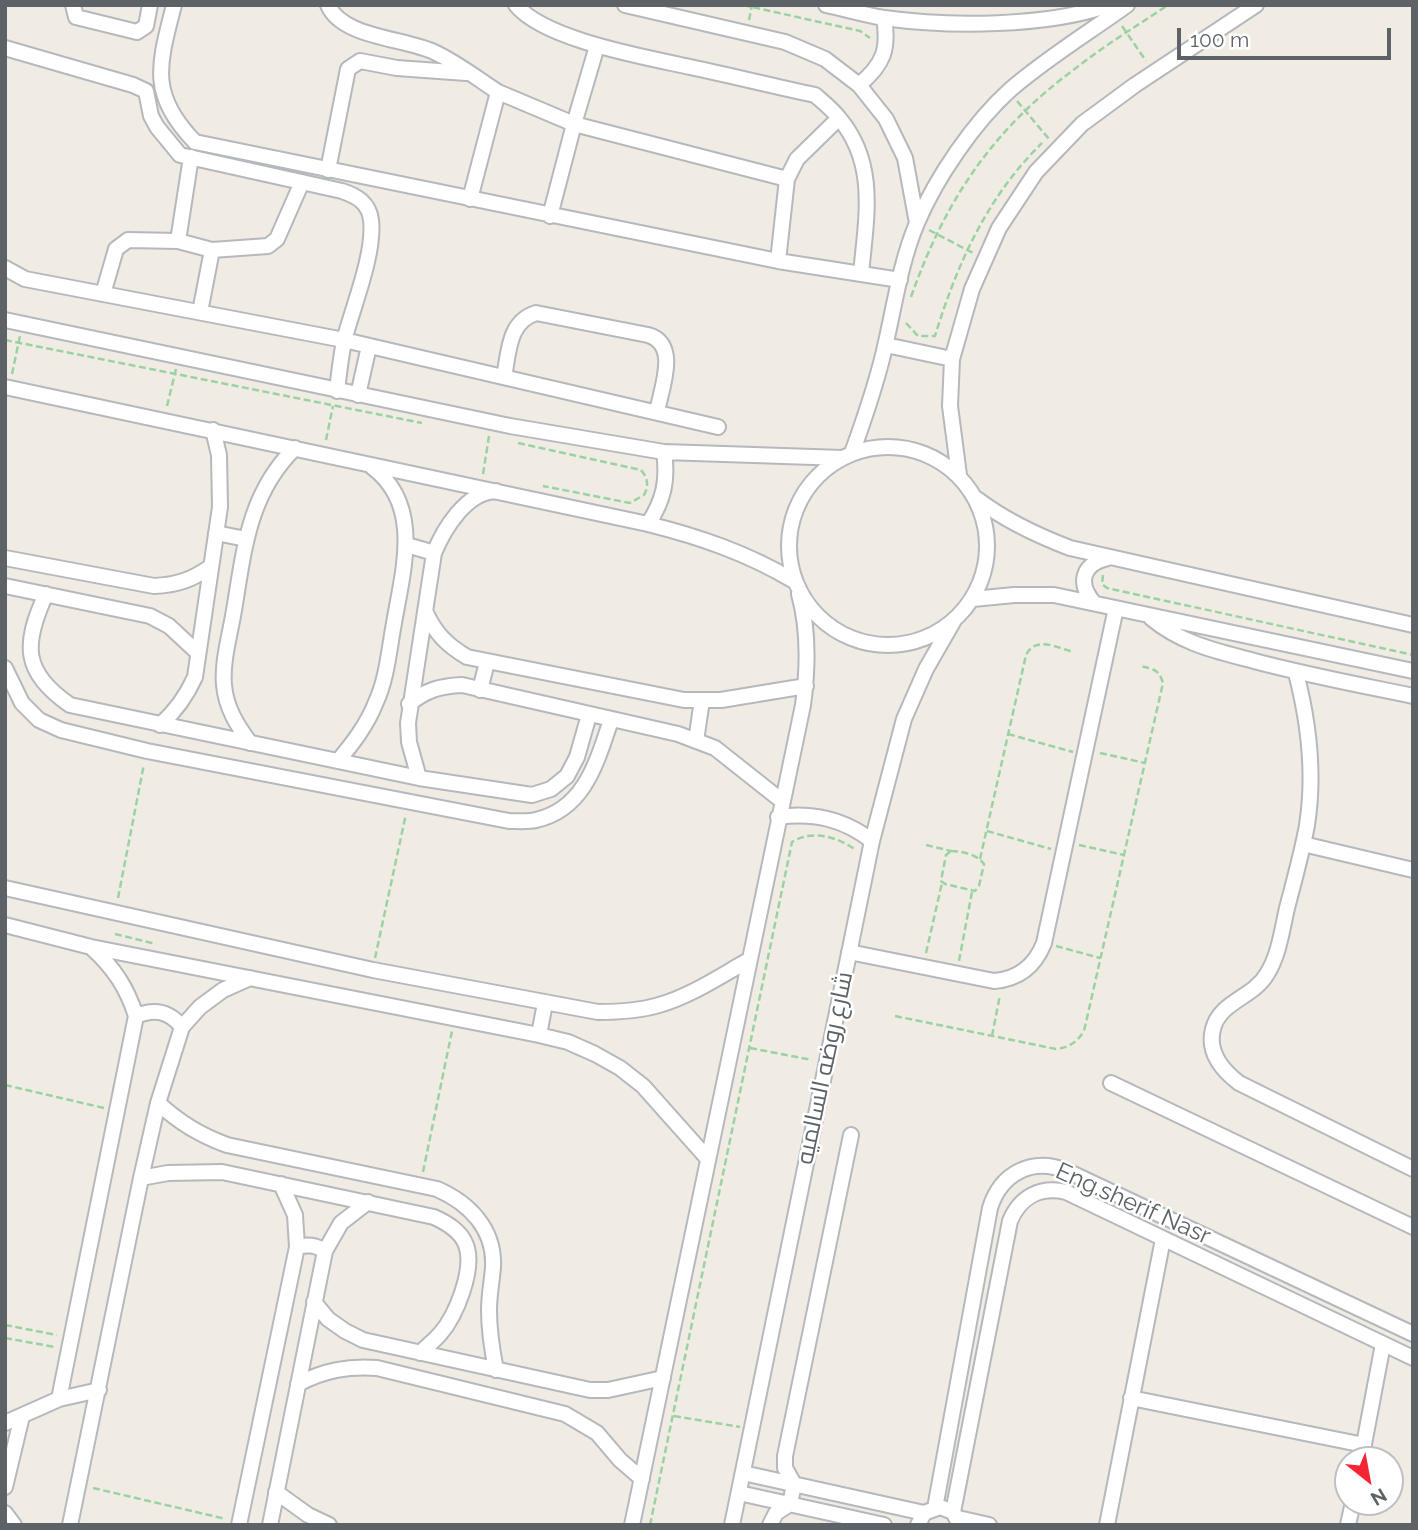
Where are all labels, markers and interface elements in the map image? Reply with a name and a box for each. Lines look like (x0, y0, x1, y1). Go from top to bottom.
scale bar (1180, 14, 1394, 58)
text: 100 m (1190, 27, 1249, 52)
street label: شارع روضه السالميه (791, 969, 859, 1167)
street label: Eng.sherif Nasr (1051, 1157, 1215, 1251)
north arrow (1334, 1446, 1404, 1516)
text: N (1367, 1484, 1391, 1510)

